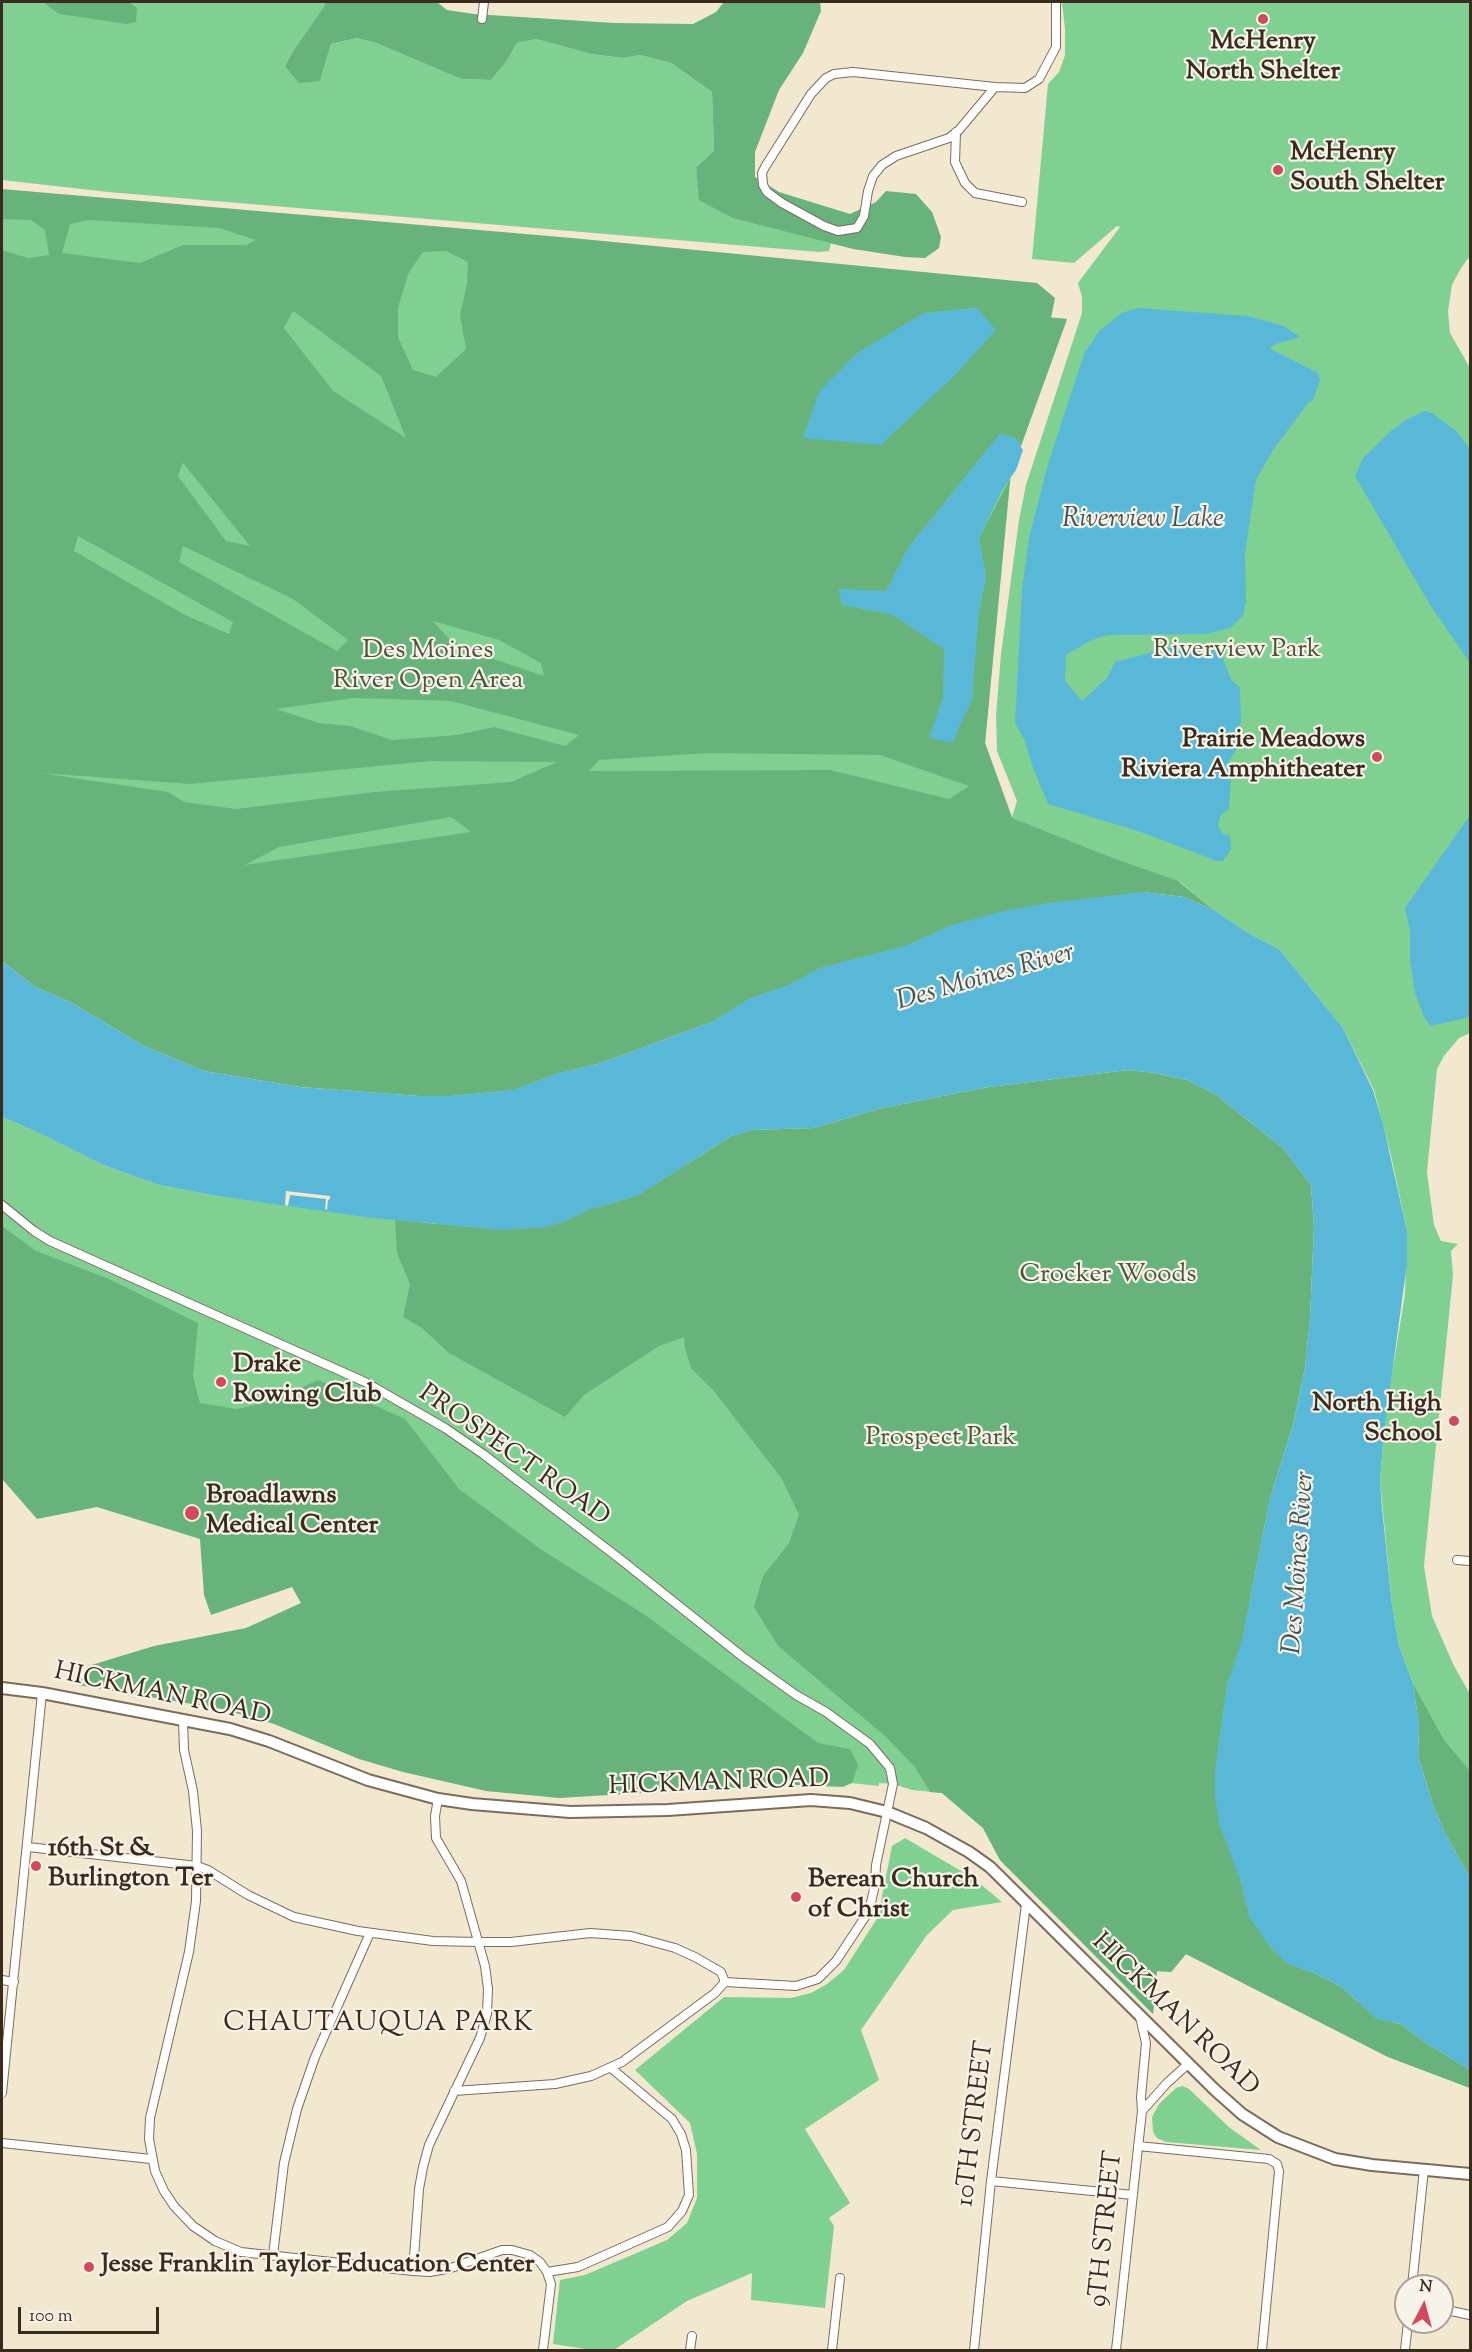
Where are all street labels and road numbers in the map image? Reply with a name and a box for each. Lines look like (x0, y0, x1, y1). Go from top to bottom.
street label: PROSPECT ROAD (412, 1379, 614, 1535)
street label: HICKMAN ROAD (51, 1658, 273, 1734)
street label: HICKMAN ROAD (608, 1766, 830, 1804)
street label: HICKMAN ROAD (1084, 1928, 1264, 2104)
street label: 10TH STREET (951, 2039, 1003, 2209)
street label: 9TH STREET (1084, 2149, 1132, 2309)

